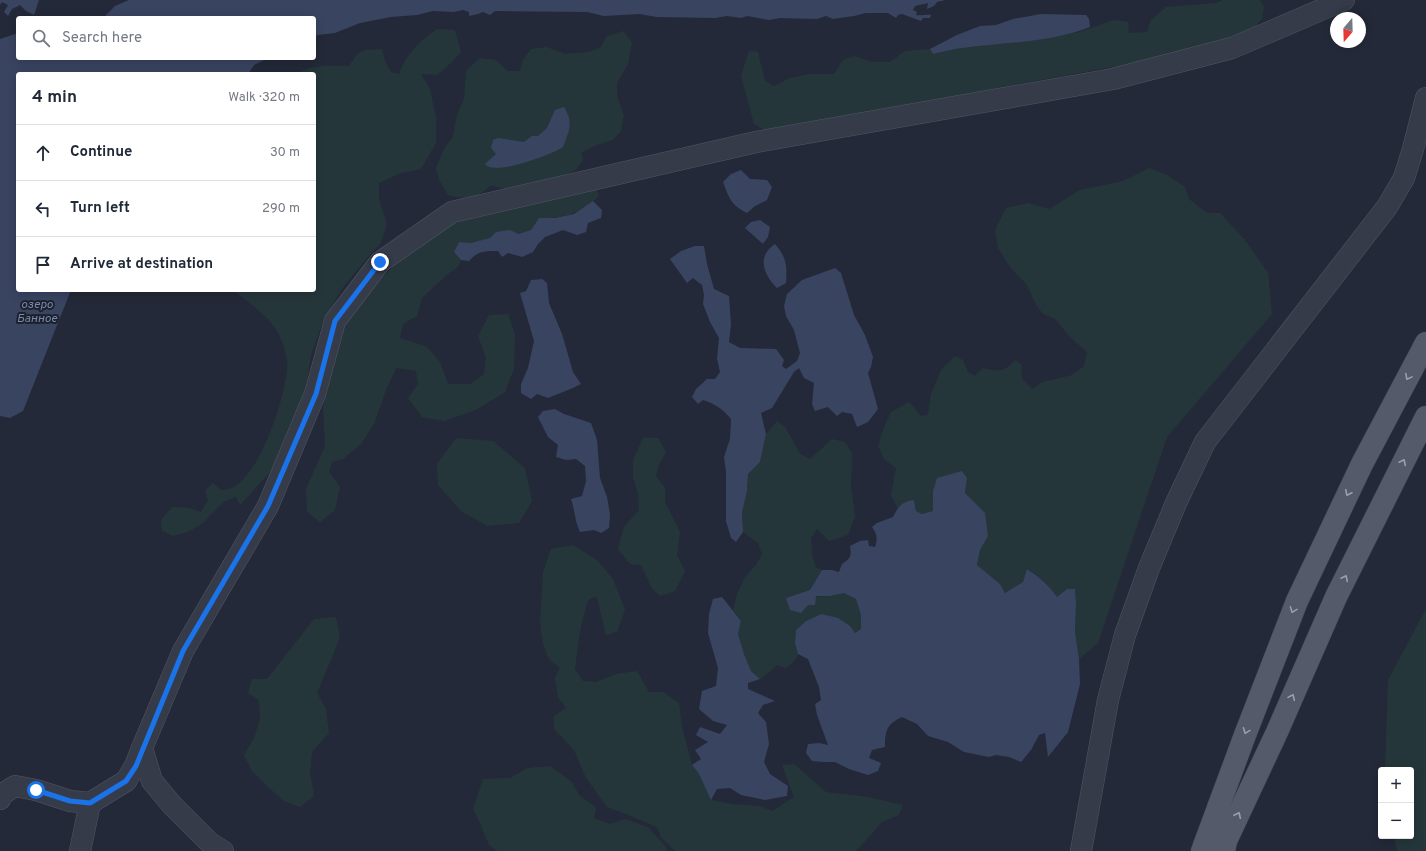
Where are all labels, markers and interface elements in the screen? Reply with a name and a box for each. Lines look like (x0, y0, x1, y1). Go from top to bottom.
north arrow (1330, 12, 1366, 48)
search box (16, 16, 316, 60)
icon: search (30, 27, 52, 49)
text: Search here (62, 29, 142, 48)
text: 4 min (32, 87, 77, 109)
text: Walk · 320 m (228, 90, 300, 106)
icon: ahead (32, 142, 54, 164)
text: Continue (70, 143, 132, 162)
text: 30 m (270, 145, 300, 161)
icon: left (32, 198, 54, 220)
text: Turn left (70, 199, 130, 218)
text: 290 m (262, 201, 300, 217)
route end (371, 253, 389, 271)
icon: arrive (32, 254, 54, 276)
text: Arrive at destination (70, 255, 213, 274)
water label: озеро Банное (17, 297, 58, 327)
one-way arrow (1405, 373, 1413, 380)
one-way arrow (1399, 459, 1406, 466)
one-way arrow (1345, 488, 1353, 496)
one-way arrow (1340, 575, 1348, 582)
one-way arrow (1289, 607, 1297, 614)
one-way arrow (1287, 693, 1295, 701)
one-way arrow (1242, 728, 1250, 735)
map controls (1378, 767, 1414, 839)
button: + (1378, 767, 1414, 803)
route start (27, 781, 45, 799)
button: − (1378, 803, 1414, 839)
one-way arrow (1233, 812, 1241, 819)

